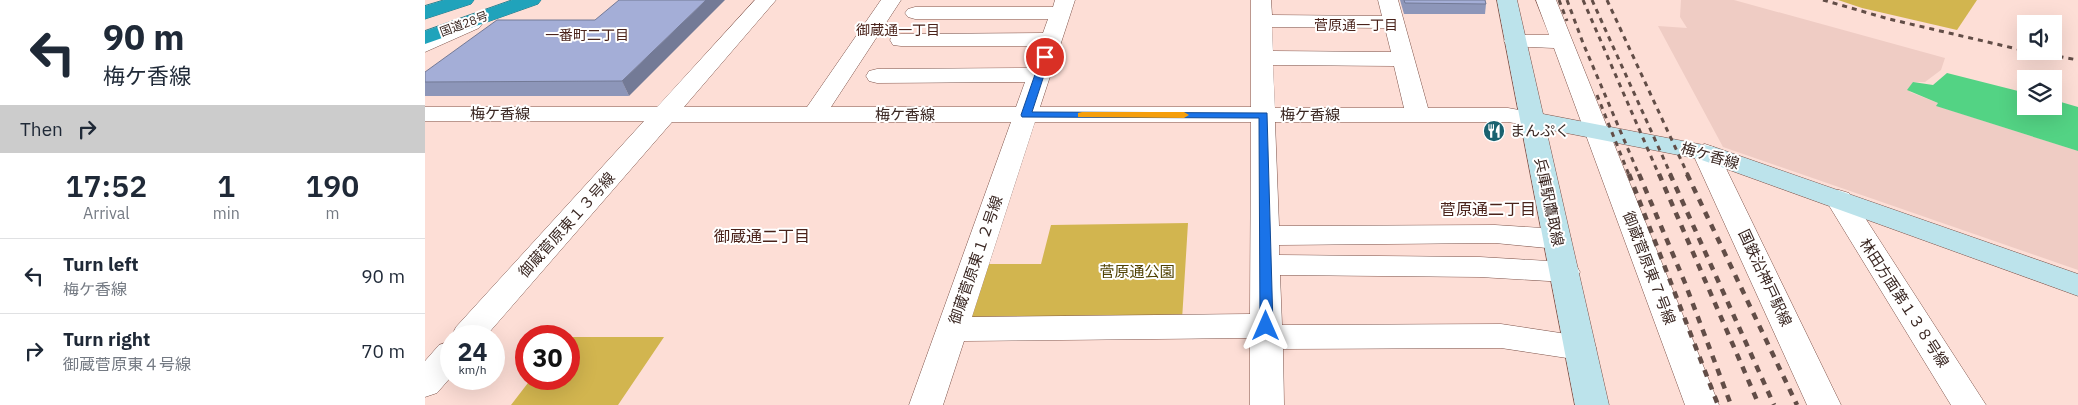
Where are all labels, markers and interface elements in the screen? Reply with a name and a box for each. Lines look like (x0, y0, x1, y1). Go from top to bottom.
street label: 国道28号 (438, 8, 490, 39)
text: 90 m (103, 14, 185, 60)
map controls (2017, 15, 2062, 115)
button: sound (2017, 15, 2062, 60)
district label: 菅原通一丁目 (1314, 16, 1398, 34)
icon: left (20, 20, 85, 85)
district label: 御蔵通一丁目 (856, 21, 940, 39)
district label: 一番町二丁目 (545, 26, 629, 44)
pin (1024, 36, 1066, 78)
icon: arrive (1031, 43, 1059, 71)
text: 梅ケ香線 (103, 61, 191, 90)
button: layers (2017, 70, 2062, 115)
street label: 梅ケ香線 (470, 104, 530, 123)
street label: 梅ケ香線 (875, 105, 935, 124)
street label: 梅ケ香線 (1280, 105, 1340, 124)
icon: right (73, 115, 101, 143)
text: Then (20, 117, 63, 141)
restaurant icon: まんぷく (1482, 119, 1506, 143)
place label: まんぷく (1510, 121, 1570, 140)
street label: 梅ケ香線 (1679, 138, 1742, 173)
street label: 兵庫駅鷹取線 (1531, 156, 1568, 248)
text: 17:52 (66, 166, 147, 205)
text: 1 (217, 166, 235, 205)
text: 190 (305, 166, 359, 205)
street label: 御蔵菅原東１３号線 (514, 168, 619, 281)
street label: 御蔵菅原東１２号線 (945, 193, 1006, 327)
district label: 菅原通二丁目 (1440, 199, 1536, 219)
text: Arrival (83, 203, 130, 223)
text: min (213, 203, 240, 223)
text: m (325, 203, 339, 223)
street label: 御蔵菅原東７号線 (1619, 208, 1680, 327)
district label: 御蔵通二丁目 (714, 226, 810, 246)
street label: 国鉄沿神戸駅線 (1735, 226, 1796, 329)
street label: 林田方面第１３８号線 (1856, 235, 1953, 371)
text: Turn left (63, 252, 139, 276)
icon: left (20, 262, 48, 290)
park label: 菅原通公園 (1099, 262, 1175, 281)
text: 90 m (361, 264, 405, 288)
text: 梅ケ香線 (63, 279, 127, 299)
position arrow (1239, 299, 1291, 351)
speed limit sign: 30 (515, 325, 580, 390)
text: Turn right (63, 327, 150, 351)
text: 24 (457, 335, 488, 368)
icon: right (20, 337, 48, 365)
text: 70 m (361, 339, 405, 363)
text: 御蔵菅原東４号線 (63, 354, 191, 374)
text: km/h (458, 362, 487, 377)

